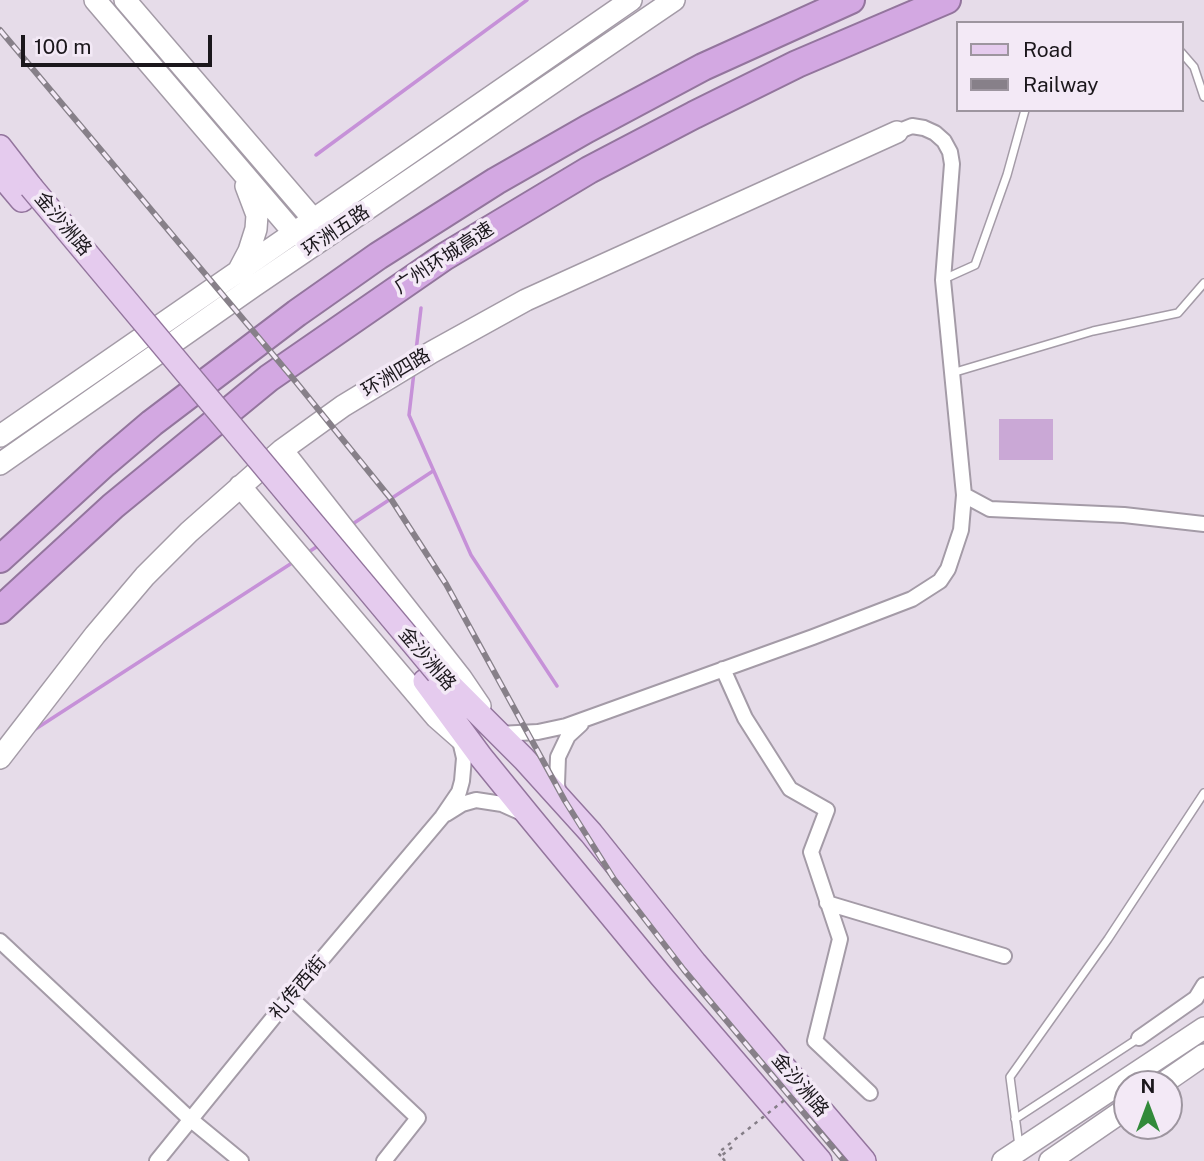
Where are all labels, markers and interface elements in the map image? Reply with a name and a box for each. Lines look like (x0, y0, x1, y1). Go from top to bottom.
scale bar (24, 21, 215, 65)
legend (956, 21, 1183, 112)
text: 100 m (34, 34, 91, 59)
text: Road (1023, 37, 1073, 62)
text: Railway (1023, 72, 1099, 97)
street label: 金沙洲路 (30, 188, 96, 260)
street label: 环洲五路 (298, 200, 374, 262)
street label: 广州环城高速 (390, 217, 498, 299)
street label: 环洲四路 (358, 344, 434, 402)
street label: 金沙洲路 (393, 623, 461, 695)
street label: 礼传西街 (265, 952, 331, 1024)
street label: 金沙洲路 (767, 1049, 833, 1121)
north arrow (1113, 1070, 1183, 1140)
text: N (1141, 1075, 1155, 1097)

